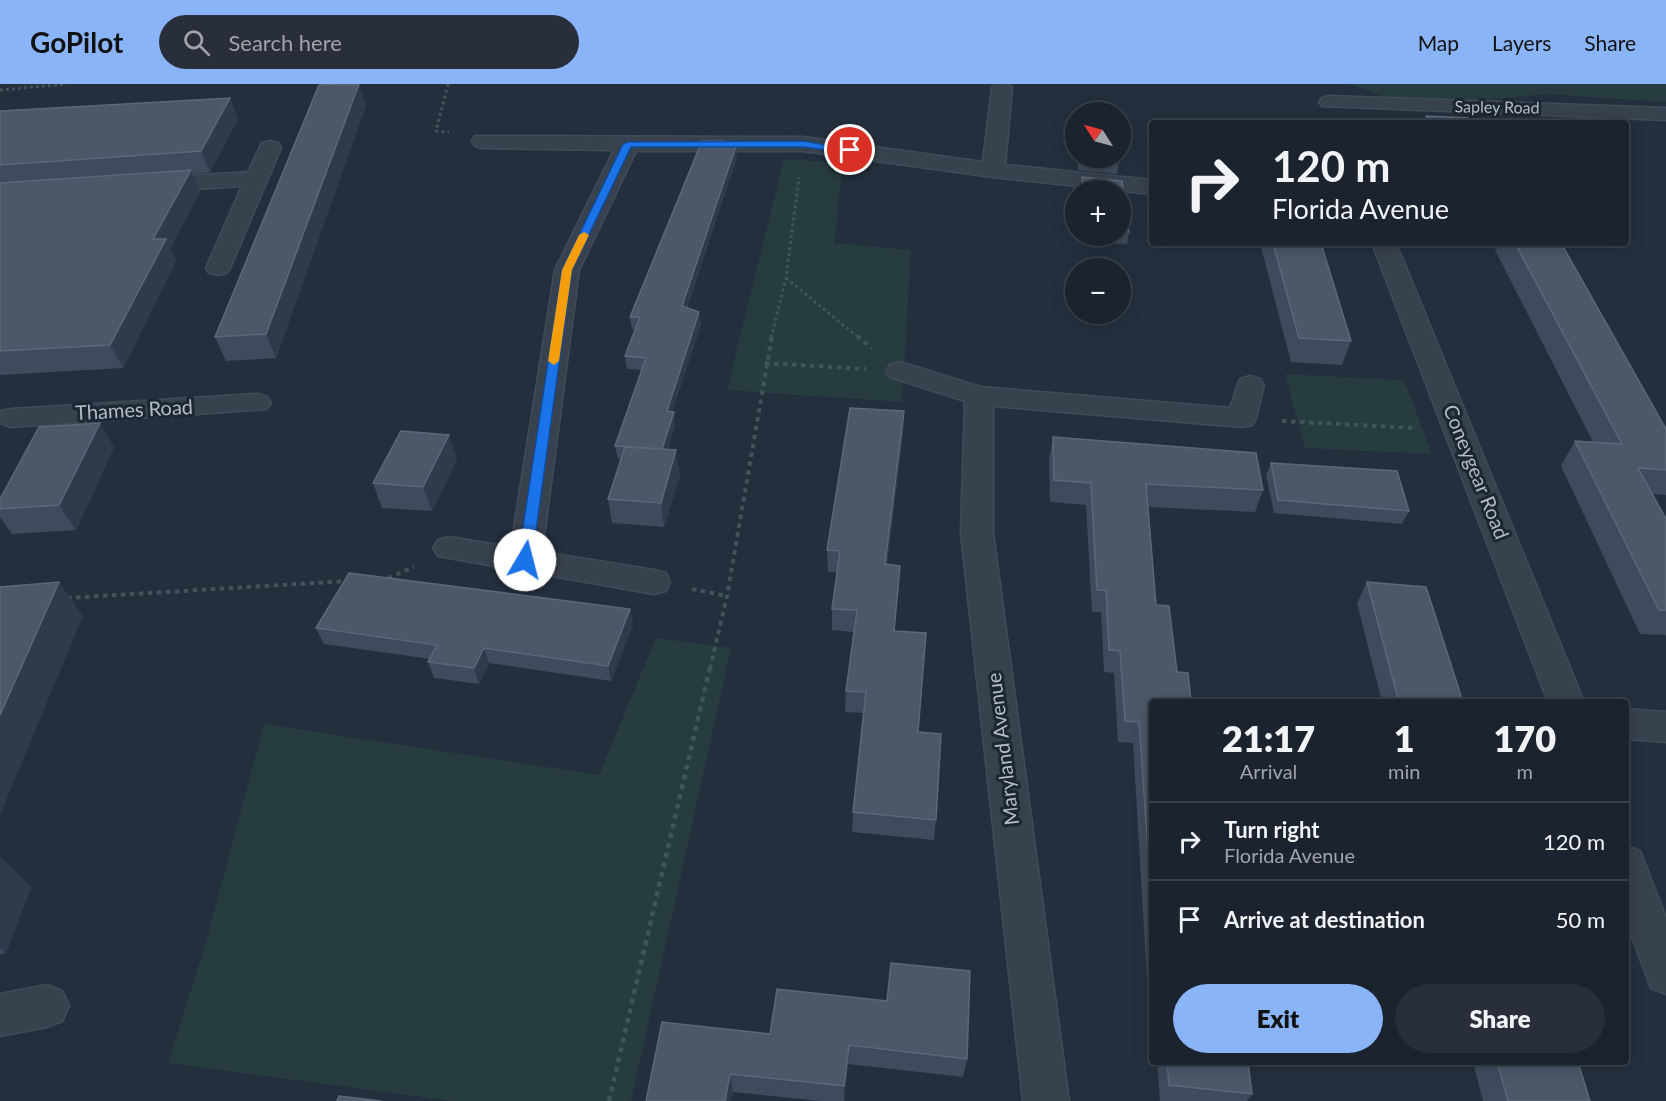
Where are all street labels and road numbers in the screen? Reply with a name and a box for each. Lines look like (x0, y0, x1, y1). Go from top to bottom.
street label: Sapley Road (1454, 96, 1540, 117)
street label: Thames Road (74, 394, 193, 424)
street label: Coneygear Road (1439, 401, 1515, 542)
street label: Maryland Avenue (981, 671, 1023, 827)

